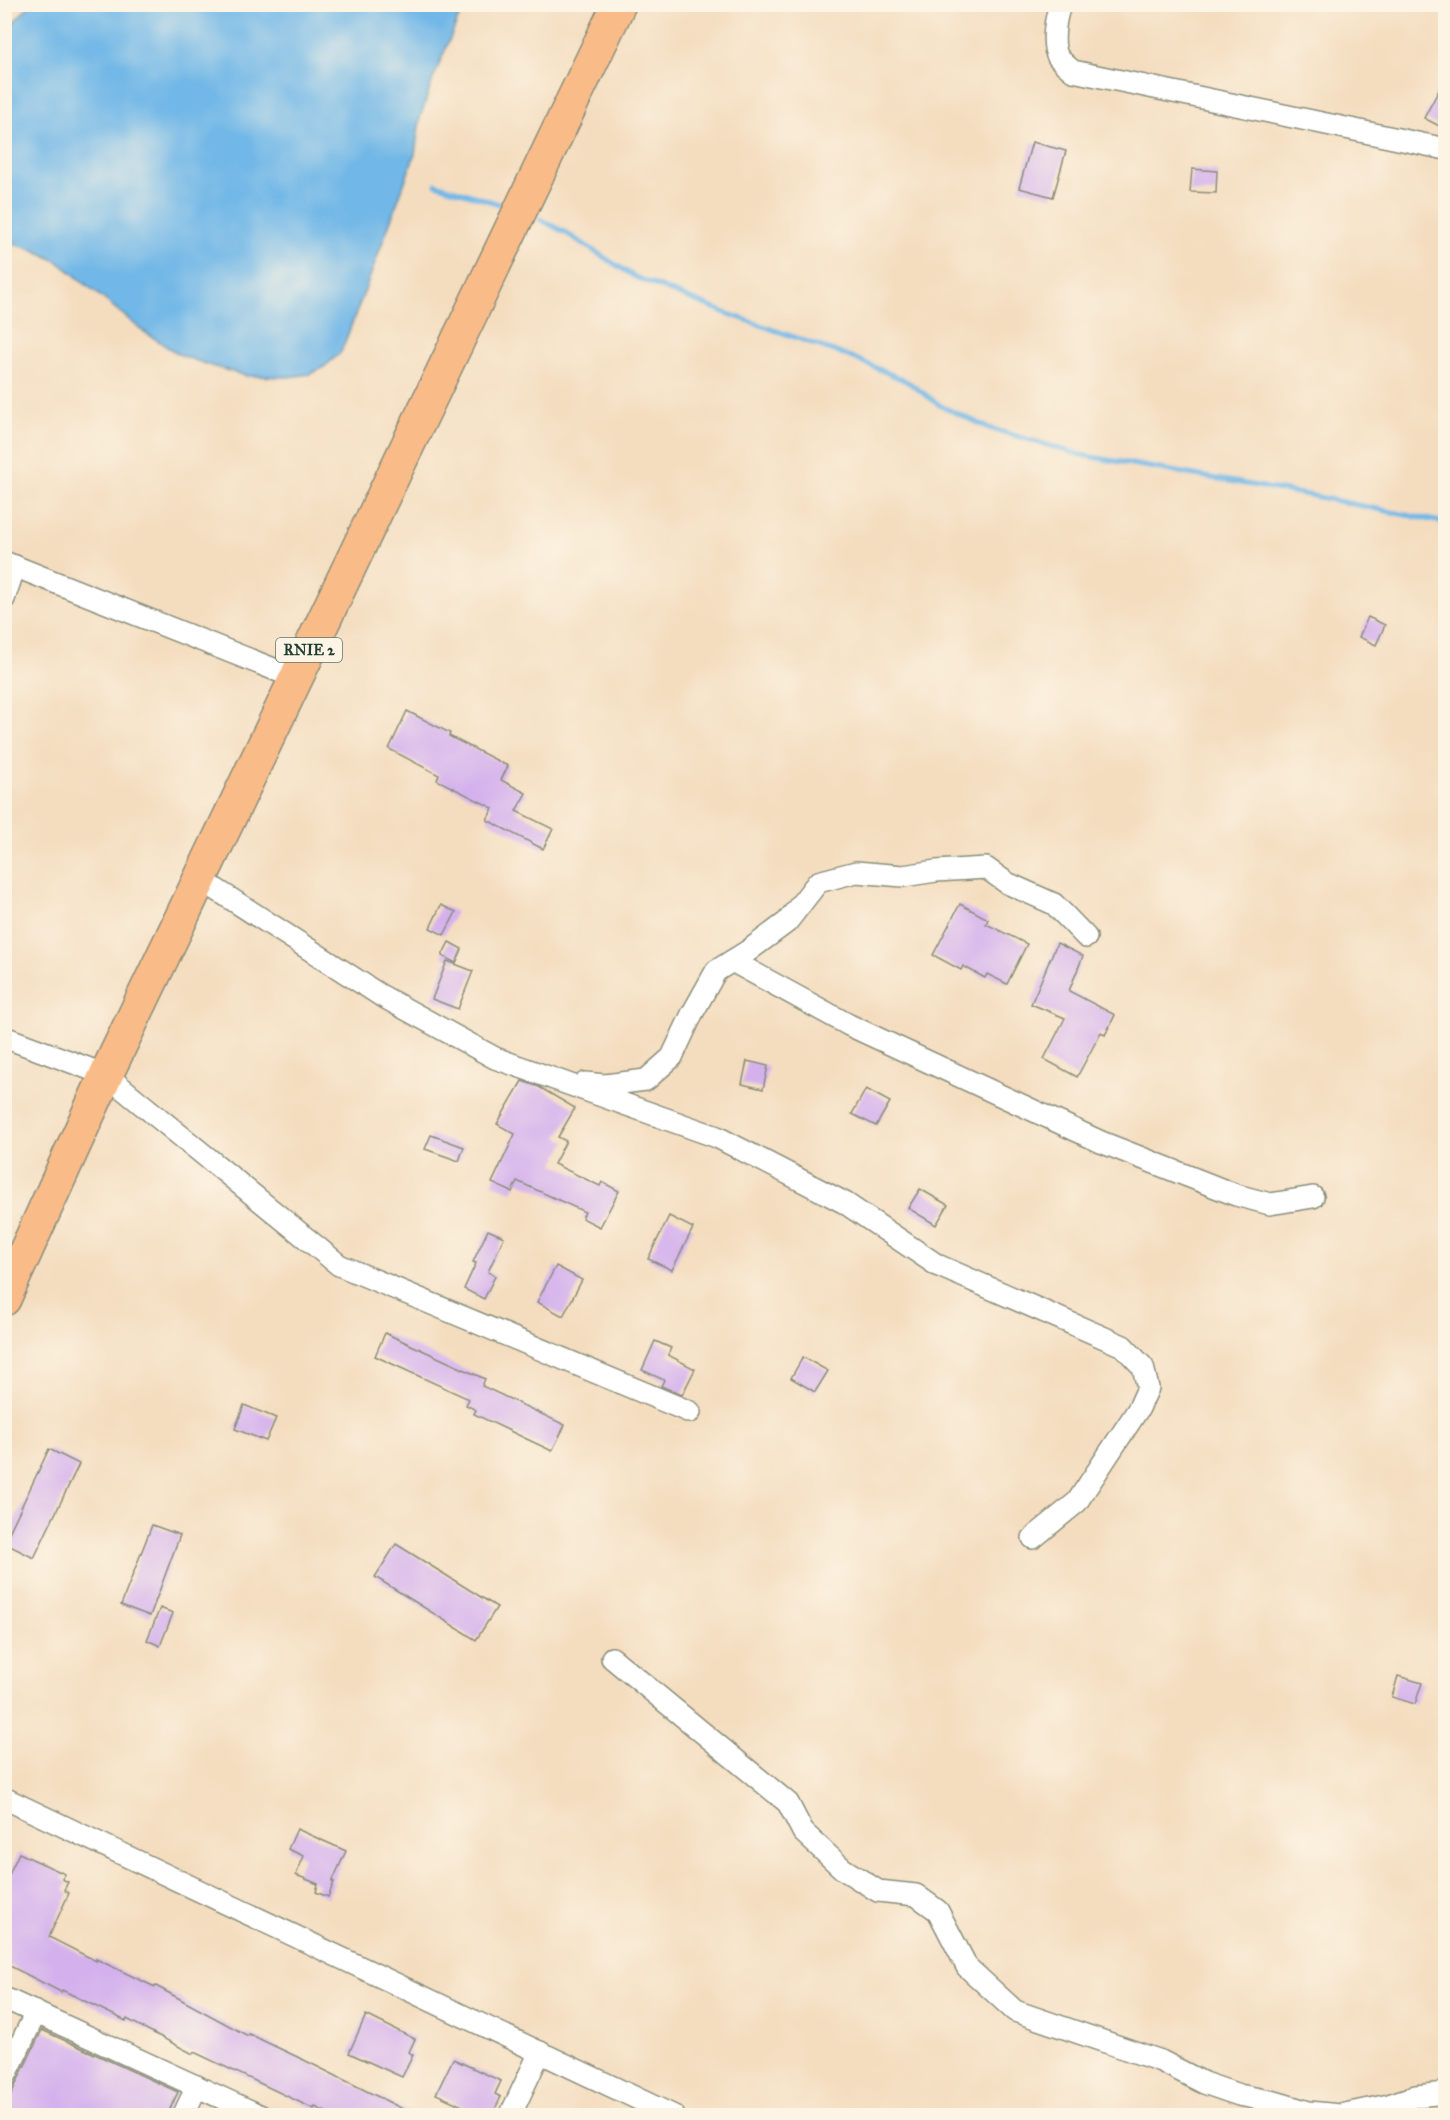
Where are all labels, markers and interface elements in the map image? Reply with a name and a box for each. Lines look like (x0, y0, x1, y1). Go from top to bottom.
road number: RNIE 2 (276, 638, 342, 662)

